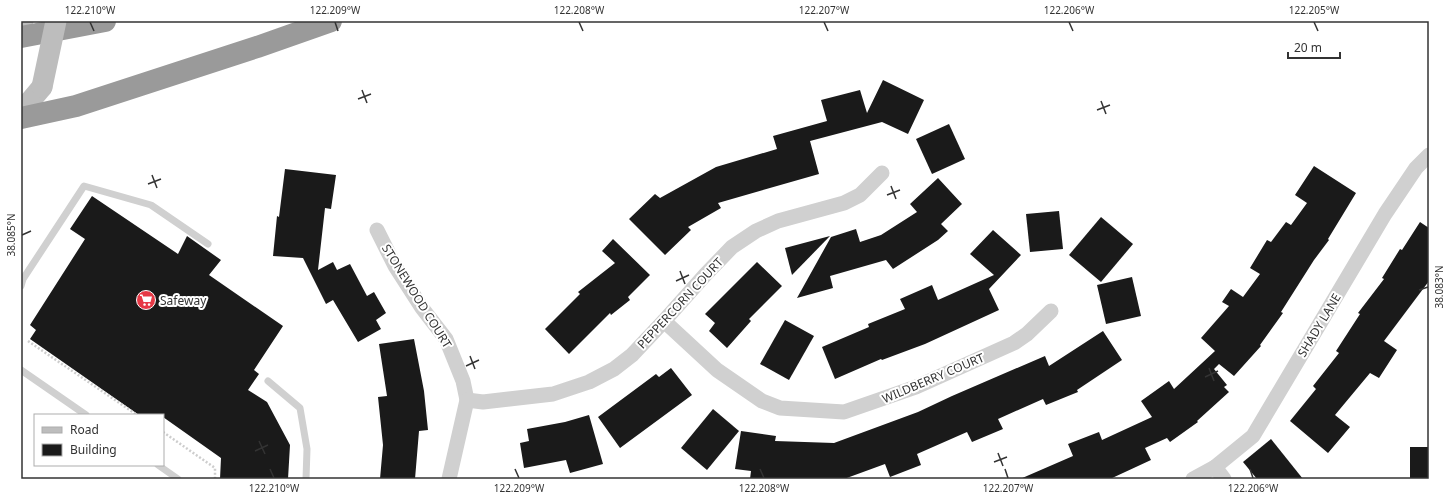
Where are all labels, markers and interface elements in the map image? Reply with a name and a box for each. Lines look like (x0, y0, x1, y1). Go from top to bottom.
text: 122.210°W (65, 3, 116, 17)
text: 122.209°W (310, 3, 361, 17)
text: 122.208°W (554, 3, 605, 17)
text: 122.207°W (799, 3, 850, 17)
text: 122.206°W (1044, 3, 1095, 17)
text: 122.205°W (1289, 3, 1340, 17)
scale bar (1288, 34, 1340, 60)
text: 20 m (1294, 39, 1322, 56)
text: 38.085°N (4, 213, 18, 257)
street label: STONEWOOD COURT (378, 241, 456, 351)
street label: PEPPERCORN COURT (633, 254, 727, 352)
text: 38.083°N (1432, 265, 1446, 309)
supermarket icon: Safeway (135, 289, 157, 311)
street label: SHADY LANE (1293, 290, 1345, 360)
place label: Safeway (160, 292, 207, 309)
street label: WILDBERRY COURT (879, 349, 987, 407)
legend (34, 414, 164, 466)
text: Road (70, 421, 99, 438)
text: Building (70, 441, 117, 458)
text: 122.210°W (249, 481, 300, 495)
text: 122.209°W (494, 481, 545, 495)
text: 122.208°W (739, 481, 790, 495)
text: 122.207°W (983, 481, 1034, 495)
text: 122.206°W (1228, 481, 1279, 495)

